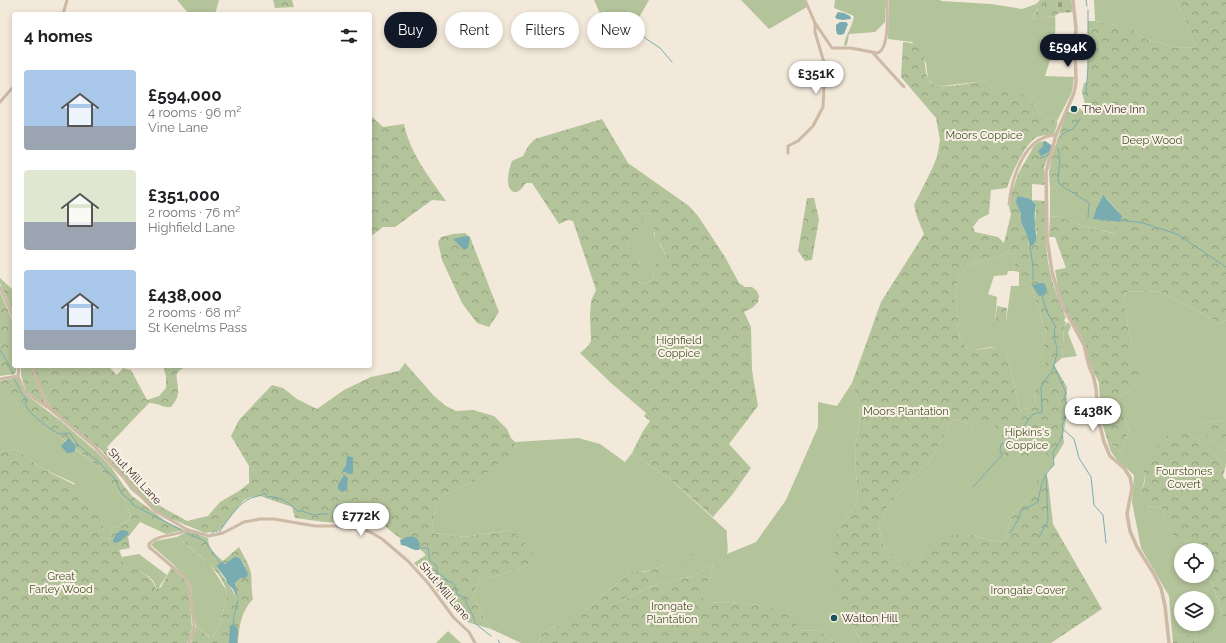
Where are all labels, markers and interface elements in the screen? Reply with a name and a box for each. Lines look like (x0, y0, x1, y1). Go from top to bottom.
chip: Buy (384, 12, 437, 48)
chip: Rent (445, 12, 503, 48)
chip: Filters (511, 12, 579, 48)
chip: New (587, 12, 645, 48)
icon: filters (338, 25, 360, 47)
text: 4 homes (24, 26, 93, 46)
pin: £594K (1040, 34, 1096, 68)
text: £594K (1049, 39, 1087, 54)
pin: £351K (788, 61, 844, 95)
text: £351K (798, 66, 834, 81)
text: £594,000 (148, 85, 222, 105)
icon: home (56, 86, 104, 134)
place label: The Vine Inn (1082, 103, 1145, 116)
marker: The Vine Inn (1069, 104, 1079, 114)
text: 4 rooms · 96 m² (148, 105, 241, 120)
text: Vine Lane (148, 120, 208, 135)
park label: Moors Coppice (945, 129, 1023, 142)
park label: Deep Wood (1122, 134, 1182, 147)
text: £351,000 (148, 185, 220, 205)
icon: home (56, 186, 104, 234)
text: 2 rooms · 76 m² (148, 205, 240, 220)
text: Highfield Lane (148, 220, 235, 235)
text: £438,000 (148, 285, 222, 305)
icon: home (56, 286, 104, 334)
text: 2 rooms · 68 m² (148, 305, 241, 320)
text: St Kenelms Pass (148, 320, 247, 335)
park label: Highfield Coppice (656, 334, 702, 360)
pin: £438K (1065, 398, 1121, 432)
text: £438K (1074, 403, 1112, 418)
park label: Moors Plantation (863, 405, 949, 418)
park label: Hipkins's Coppice (1005, 426, 1049, 452)
street label: Shut Mill Lane (105, 446, 164, 507)
park label: Fourstones Covert (1156, 465, 1212, 491)
pin: £772K (333, 503, 389, 537)
text: £772K (342, 508, 380, 523)
map controls (1174, 543, 1214, 631)
button: locate (1174, 543, 1214, 583)
street label: Shut Mill Lane (417, 560, 473, 623)
park label: Great Farley Wood (29, 570, 93, 596)
park label: Irongate Cover (991, 584, 1066, 597)
button: layers (1174, 591, 1214, 631)
park label: Irongate Plantation (647, 600, 697, 626)
place label: Walton Hill (842, 612, 898, 625)
marker: Walton Hill (829, 613, 839, 623)

